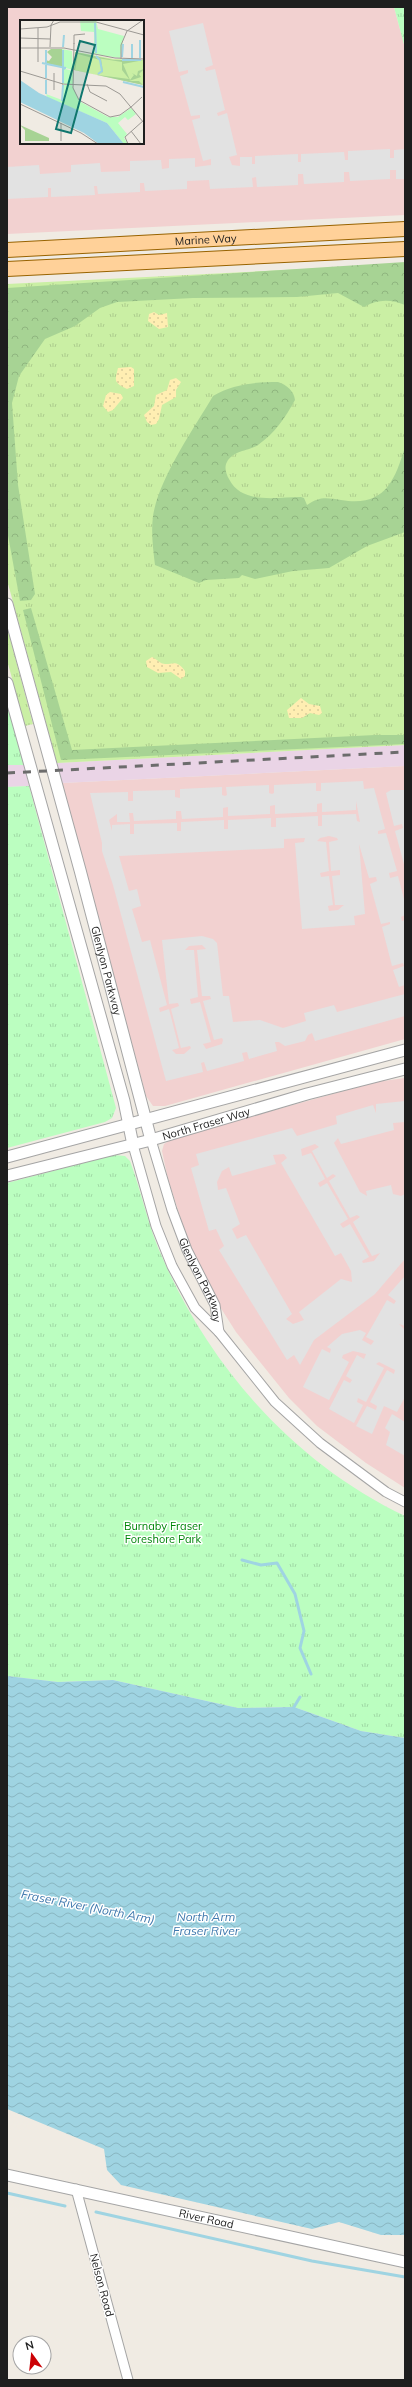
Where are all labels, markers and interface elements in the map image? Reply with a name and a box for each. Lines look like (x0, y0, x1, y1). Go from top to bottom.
inset map (20, 20, 144, 144)
street label: Marine Way (174, 231, 237, 248)
street label: Glenlyon Parkway (88, 924, 125, 1017)
street label: North Fraser Way (161, 1104, 252, 1143)
street label: Glenlyon Parkway (176, 1236, 225, 1323)
park label: Burnaby Fraser Foreshore Park (124, 1519, 202, 1546)
water label: Fraser River (North Arm) (20, 1886, 156, 1927)
water label: North Arm Fraser River (173, 1909, 240, 1938)
street label: River Road (178, 2206, 235, 2231)
street label: Nelson Road (87, 2252, 117, 2318)
north arrow (12, 2335, 52, 2375)
text: N (24, 2338, 35, 2353)

